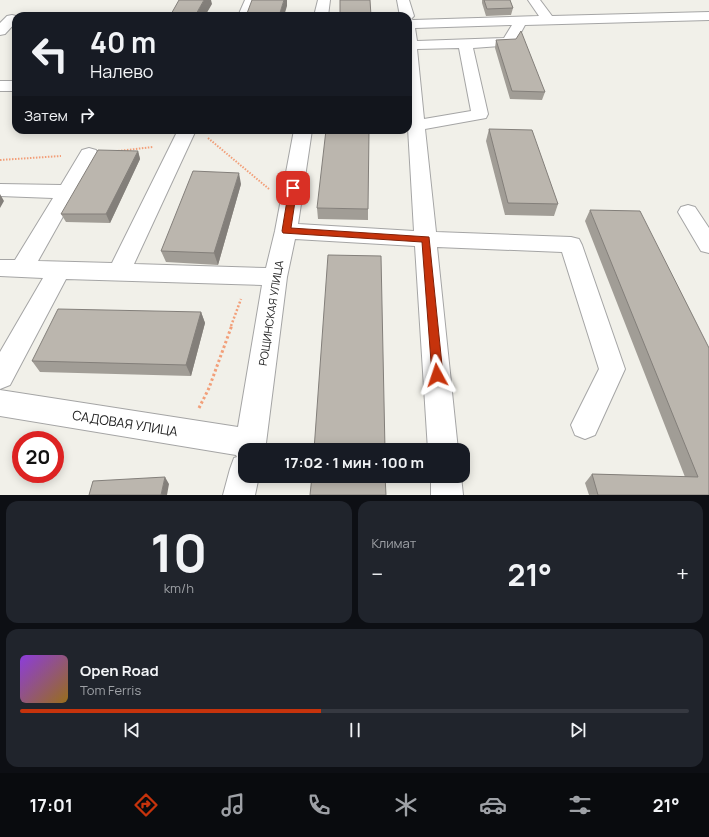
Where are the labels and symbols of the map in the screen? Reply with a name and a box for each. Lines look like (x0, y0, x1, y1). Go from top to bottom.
pin (276, 171, 310, 205)
street label: РОЩИНСКАЯ УЛИЦА (255, 259, 286, 367)
position arrow (416, 354, 458, 396)
street label: САДОВАЯ УЛИЦА (71, 406, 179, 440)
speed limit sign: 20 (12, 431, 64, 483)

